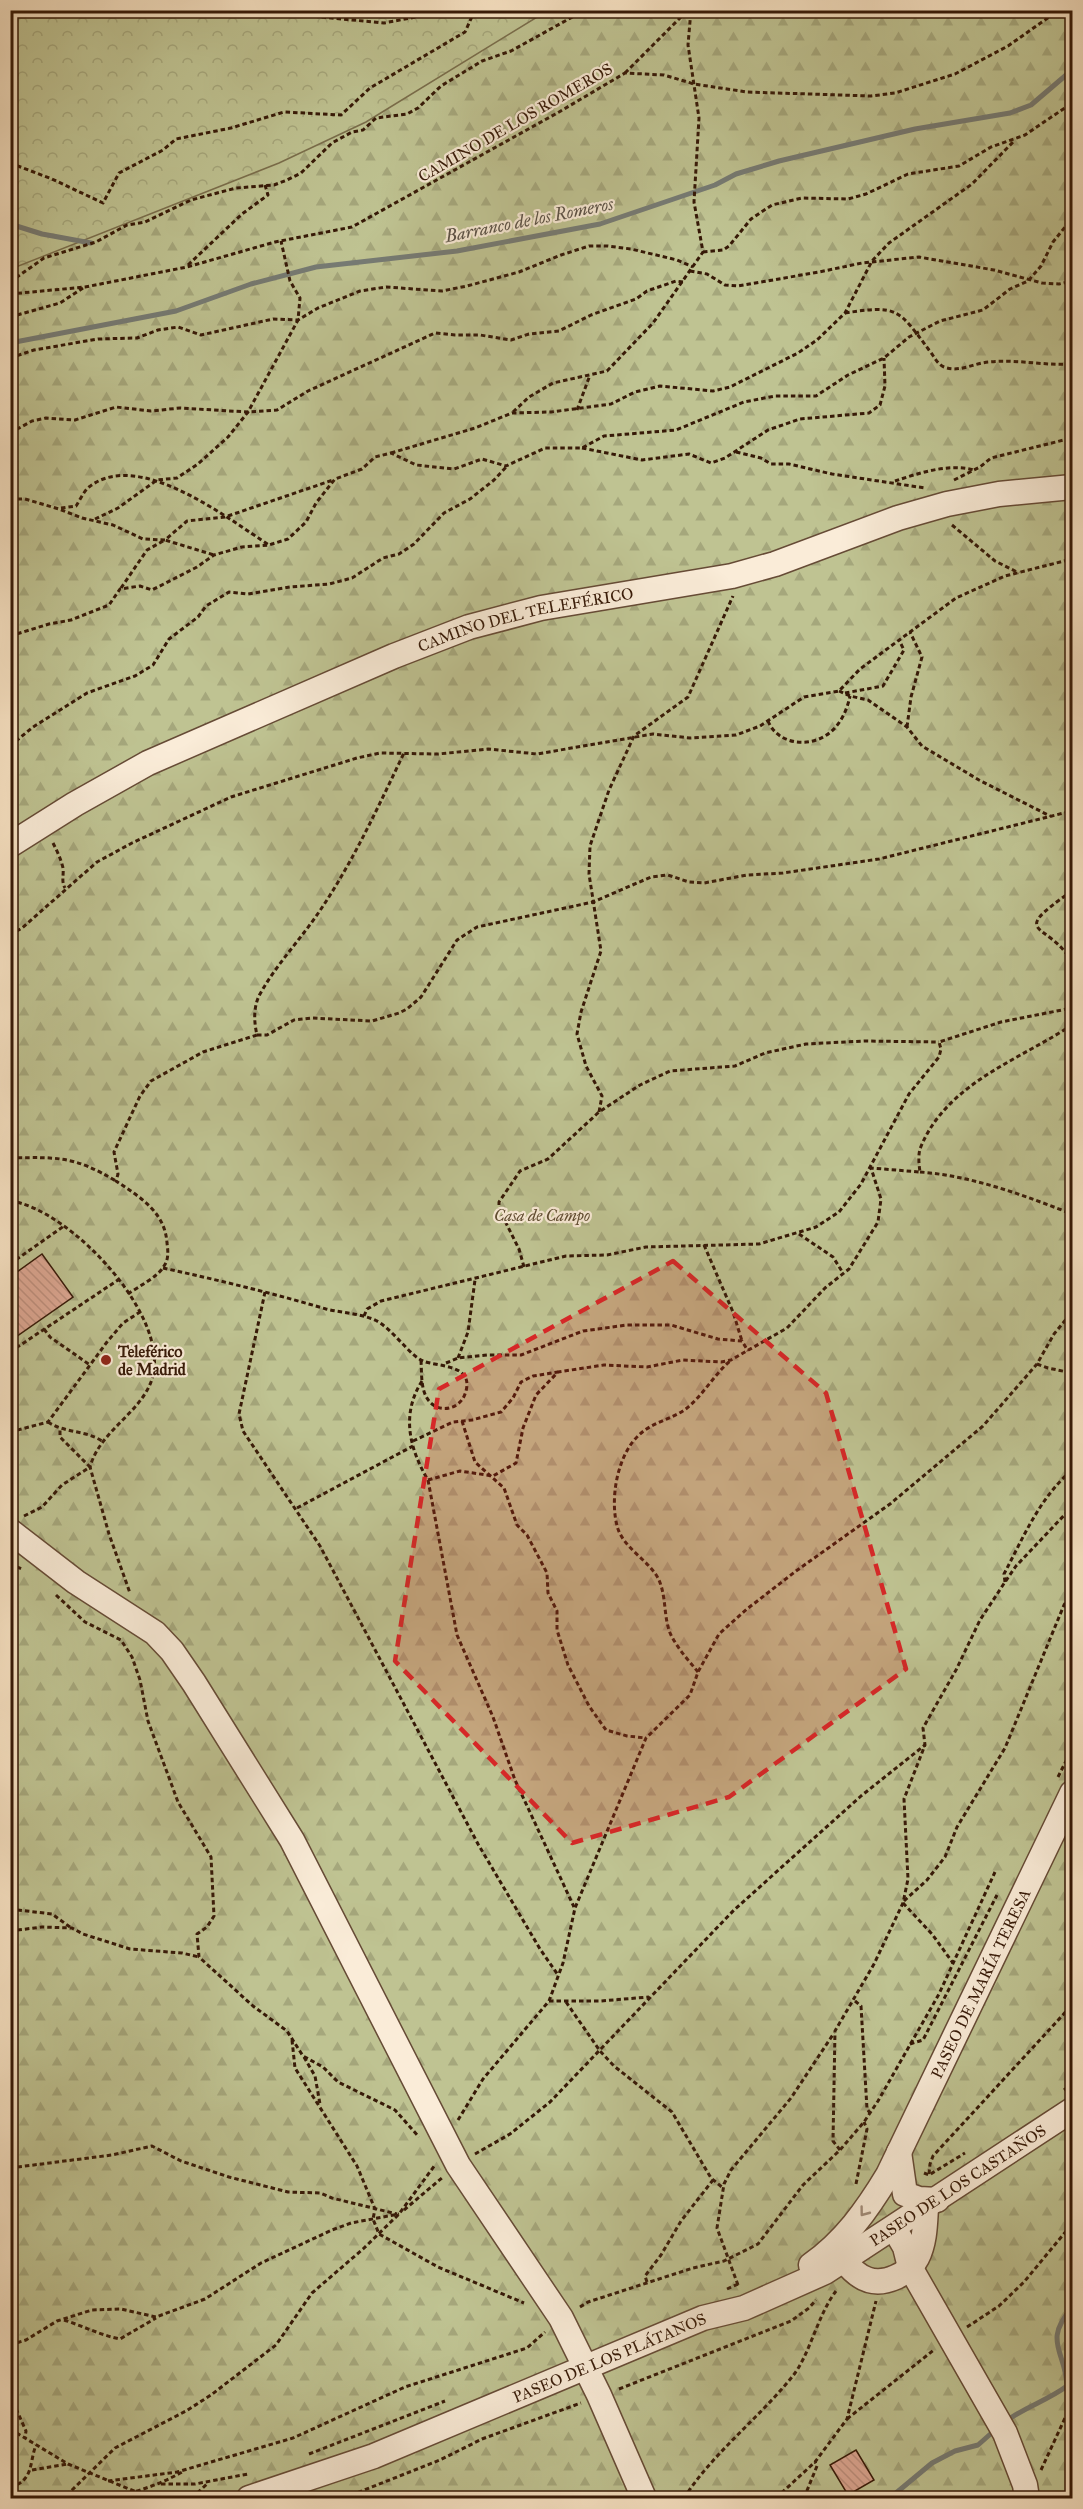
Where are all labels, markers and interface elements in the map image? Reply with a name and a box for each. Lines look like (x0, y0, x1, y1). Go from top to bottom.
street label: CAMINO DE LOS ROMEROS (415, 59, 616, 186)
water label: Barranco de los Romeros (442, 193, 616, 247)
street label: CAMINO DEL TELEFÉRICO (415, 584, 635, 656)
park label: Casa de Campo (494, 1206, 590, 1226)
place label: Teleférico de Madrid (117, 1342, 187, 1379)
marker: Teleférico de Madrid (99, 1353, 113, 1367)
street label: PASEO DE MARÍA TERESA (927, 1886, 1035, 2081)
street label: PASEO DE LOS CASTAÑOS (866, 2121, 1050, 2250)
one-way arrow (860, 2205, 871, 2216)
street label: PASEO DE LOS PLÁTANOS (510, 2309, 709, 2407)

